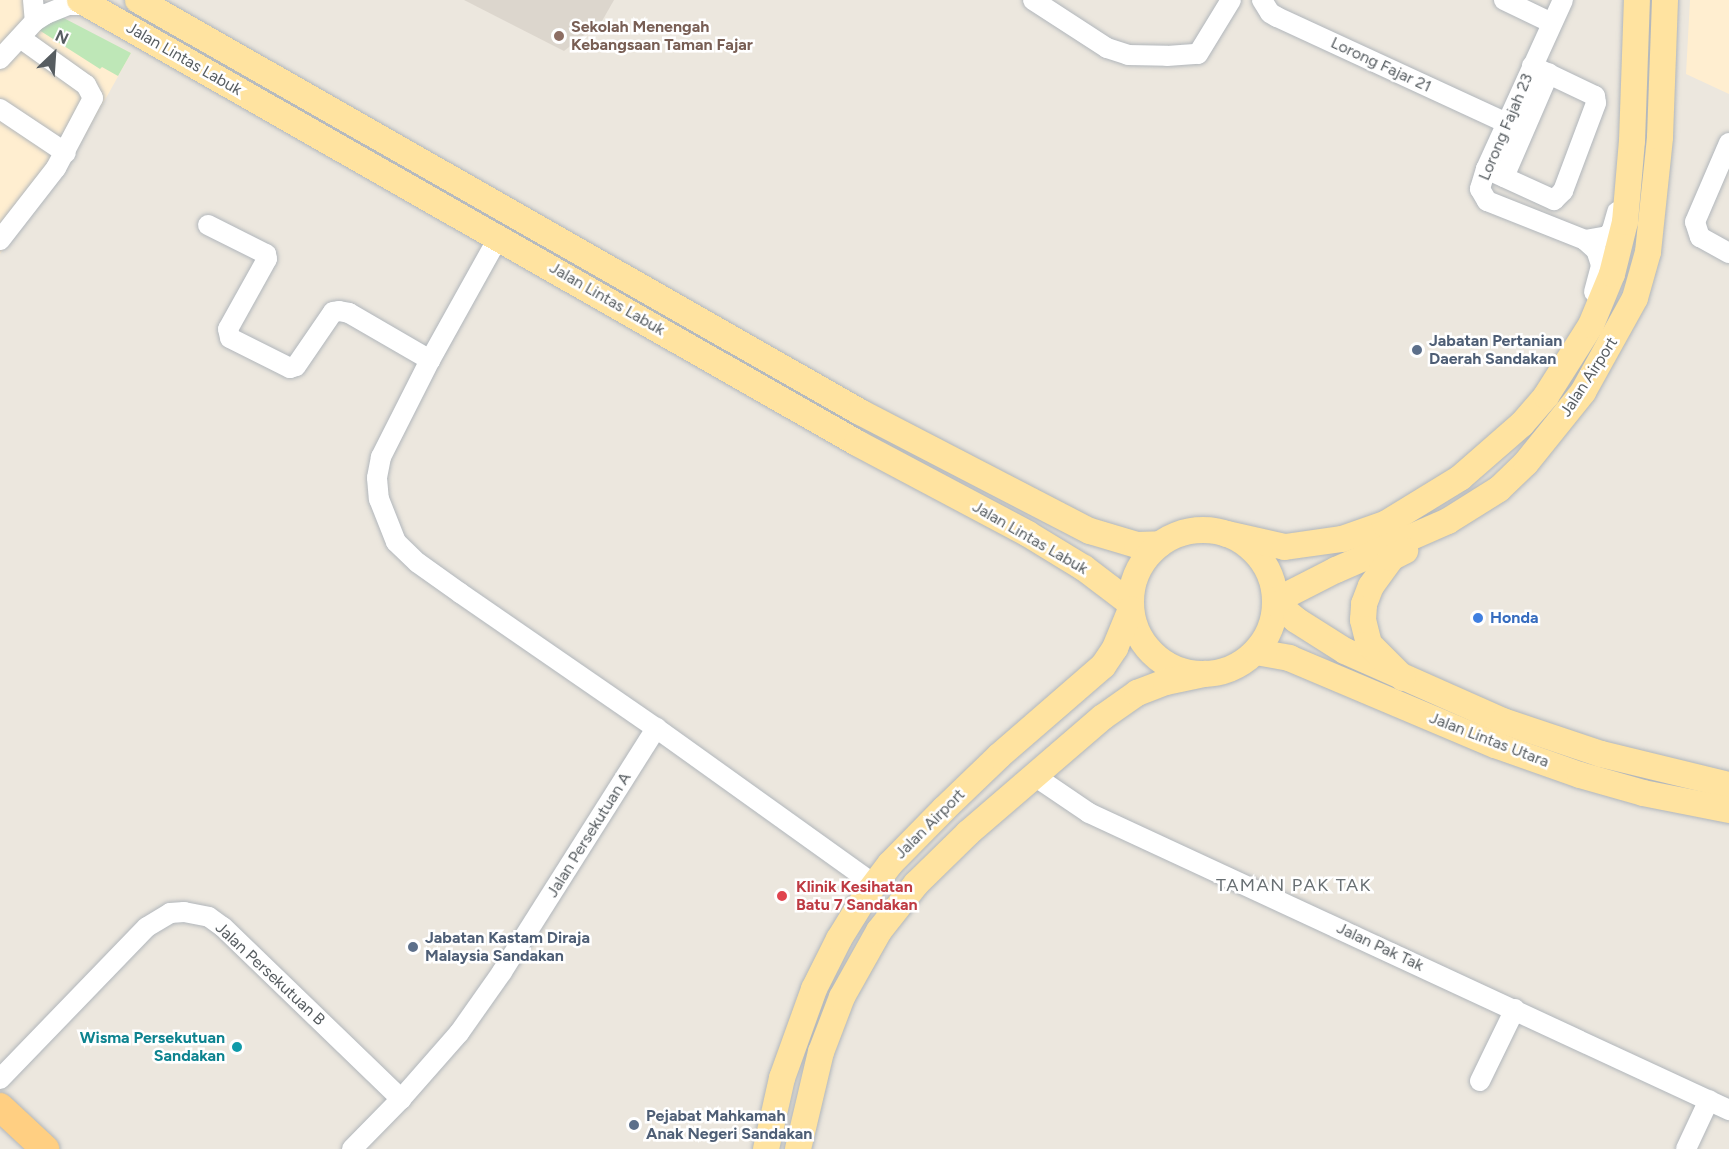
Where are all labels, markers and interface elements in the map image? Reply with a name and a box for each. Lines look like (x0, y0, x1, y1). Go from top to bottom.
place label: Sekolah Menengah Kebangsaan Taman Fajar (571, 17, 753, 55)
street label: Jalan Lintas Labuk (123, 18, 245, 100)
north arrow (24, 24, 84, 84)
text: N (52, 26, 71, 48)
marker: Sekolah Menengah Kebangsaan Taman Fajar (552, 29, 566, 43)
street label: Lorong Fajar 21 (1328, 33, 1434, 97)
street label: Lorong Fajah 23 (1475, 71, 1537, 183)
street label: Jalan Lintas Labuk (546, 258, 668, 340)
place label: Jabatan Pertanian Daerah Sandakan (1429, 331, 1562, 369)
street label: Jalan Airport (1556, 334, 1622, 420)
marker: Jabatan Pertanian Daerah Sandakan (1410, 343, 1424, 357)
street label: Jalan Lintas Labuk (969, 497, 1091, 579)
place label: Honda (1490, 608, 1538, 628)
marker: Honda (1471, 611, 1485, 625)
street label: Jalan Lintas Utara (1426, 708, 1552, 772)
street label: Jalan Persekutuan A (543, 769, 635, 901)
street label: Jalan Airport (891, 785, 969, 863)
district label: TAMAN PAK TAK (1216, 874, 1372, 896)
place label: Klinik Kesihatan Batu 7 Sandakan (796, 877, 918, 915)
marker: Klinik Kesihatan Batu 7 Sandakan (773, 887, 791, 905)
street label: Jalan Persekutuan B (211, 918, 329, 1030)
street label: Jalan Pak Tak (1333, 918, 1427, 976)
place label: Jabatan Kastam Diraja Malaysia Sandakan (425, 928, 590, 966)
marker: Jabatan Kastam Diraja Malaysia Sandakan (406, 940, 420, 954)
place label: Wisma Persekutuan Sandakan (80, 1028, 225, 1066)
marker: Wisma Persekutuan Sandakan (230, 1040, 244, 1054)
place label: Pejabat Mahkamah Anak Negeri Sandakan (646, 1106, 812, 1144)
marker: Pejabat Mahkamah Anak Negeri Sandakan (627, 1118, 641, 1132)

